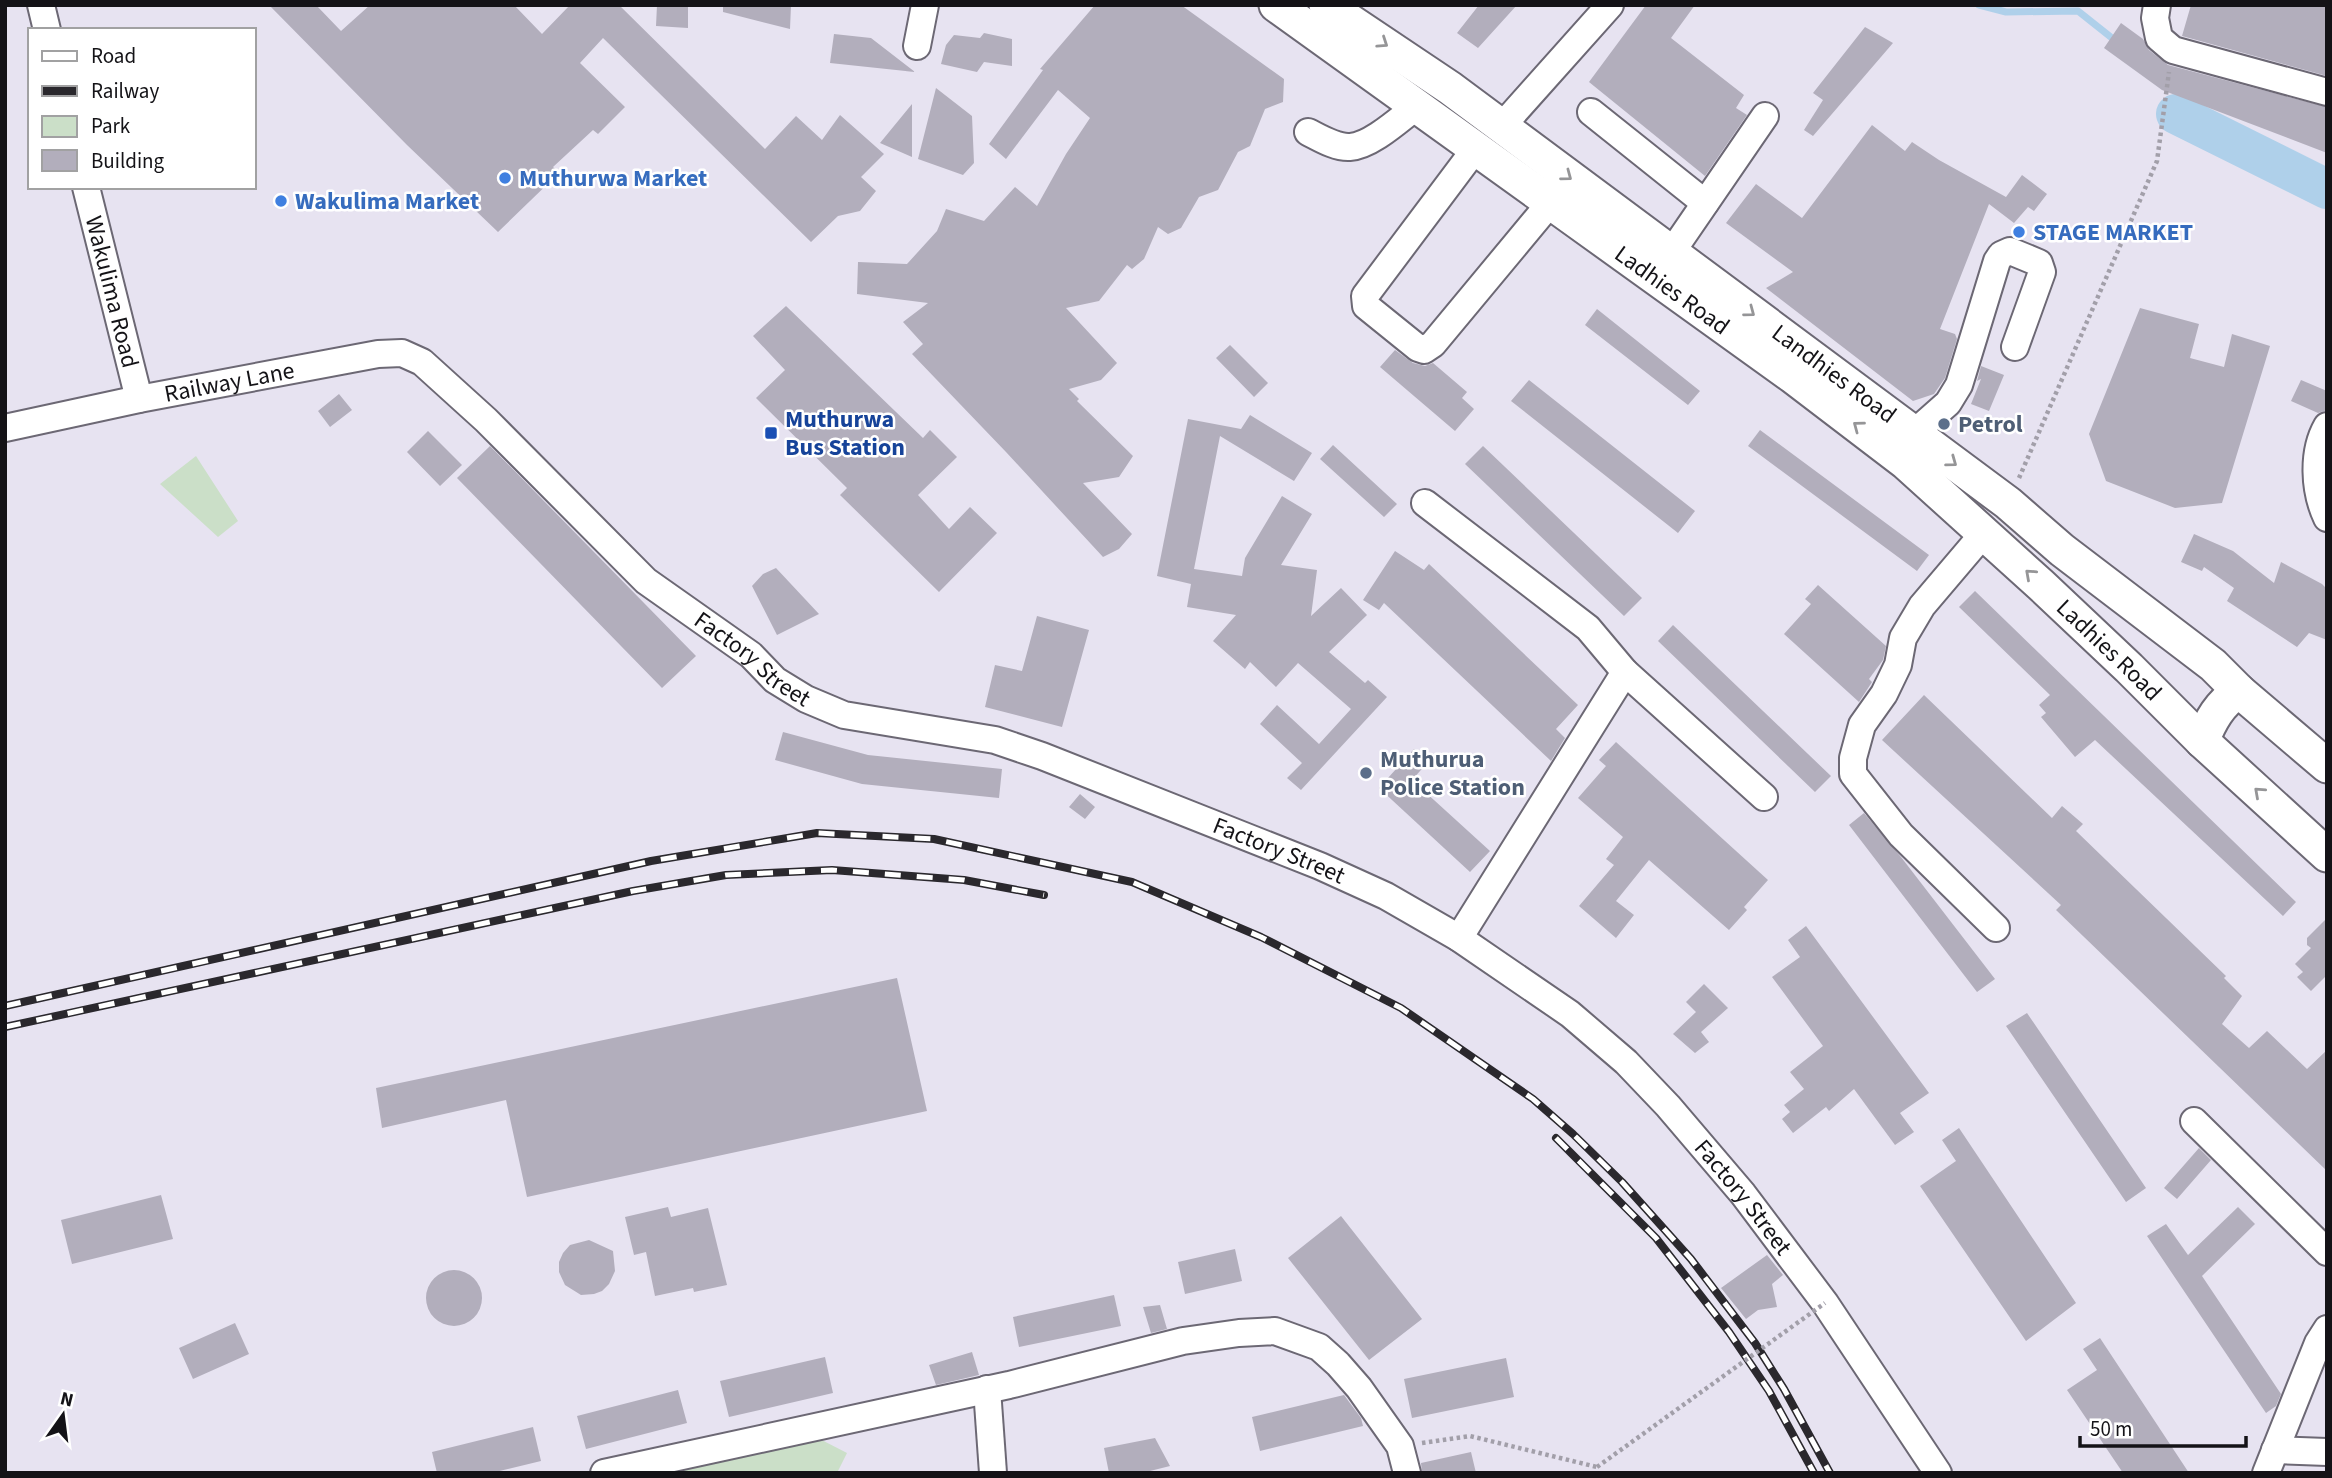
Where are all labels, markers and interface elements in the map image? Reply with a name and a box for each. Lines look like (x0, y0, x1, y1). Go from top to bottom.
legend (28, 28, 256, 189)
one-way arrow (1375, 35, 1388, 48)
text: Road (91, 41, 136, 71)
text: Railway (91, 76, 159, 106)
text: Park (91, 111, 131, 141)
text: Building (91, 146, 165, 176)
place label: Muthurwa Market (519, 161, 707, 196)
one-way arrow (1560, 167, 1572, 180)
marker: Muthurwa Market (497, 170, 513, 186)
place label: Wakulima Market (295, 184, 479, 219)
marker: Wakulima Market (273, 193, 289, 209)
street label: Wakulima Road (76, 212, 148, 372)
place label: STAGE MARKET (2033, 215, 2193, 250)
marker: STAGE MARKET (2011, 224, 2027, 240)
street label: Ladhies Road (1607, 237, 1737, 344)
one-way arrow (1742, 304, 1754, 316)
street label: Landhies Road (1764, 316, 1904, 432)
street label: Railway Lane (161, 353, 297, 412)
place label: Muthurwa Bus Station (785, 402, 905, 465)
place label: Petrol (1958, 407, 2023, 442)
marker: Petrol (1936, 416, 1952, 432)
one-way arrow (1853, 421, 1866, 434)
marker: Muthurwa Bus Station (763, 425, 779, 441)
one-way arrow (1944, 454, 1957, 466)
one-way arrow (2025, 570, 2038, 583)
street label: Ladhies Road (2048, 591, 2170, 709)
street label: Factory Street (687, 603, 817, 716)
place label: Muthurua Police Station (1380, 742, 1525, 805)
marker: Muthurua Police Station (1358, 765, 1374, 781)
one-way arrow (2254, 788, 2267, 800)
street label: Factory Street (1207, 808, 1351, 893)
street label: Factory Street (1686, 1132, 1800, 1263)
north arrow (28, 1380, 98, 1450)
text: N (57, 1385, 76, 1415)
scale bar (2080, 1404, 2246, 1448)
text: 50 m (2090, 1414, 2132, 1444)

